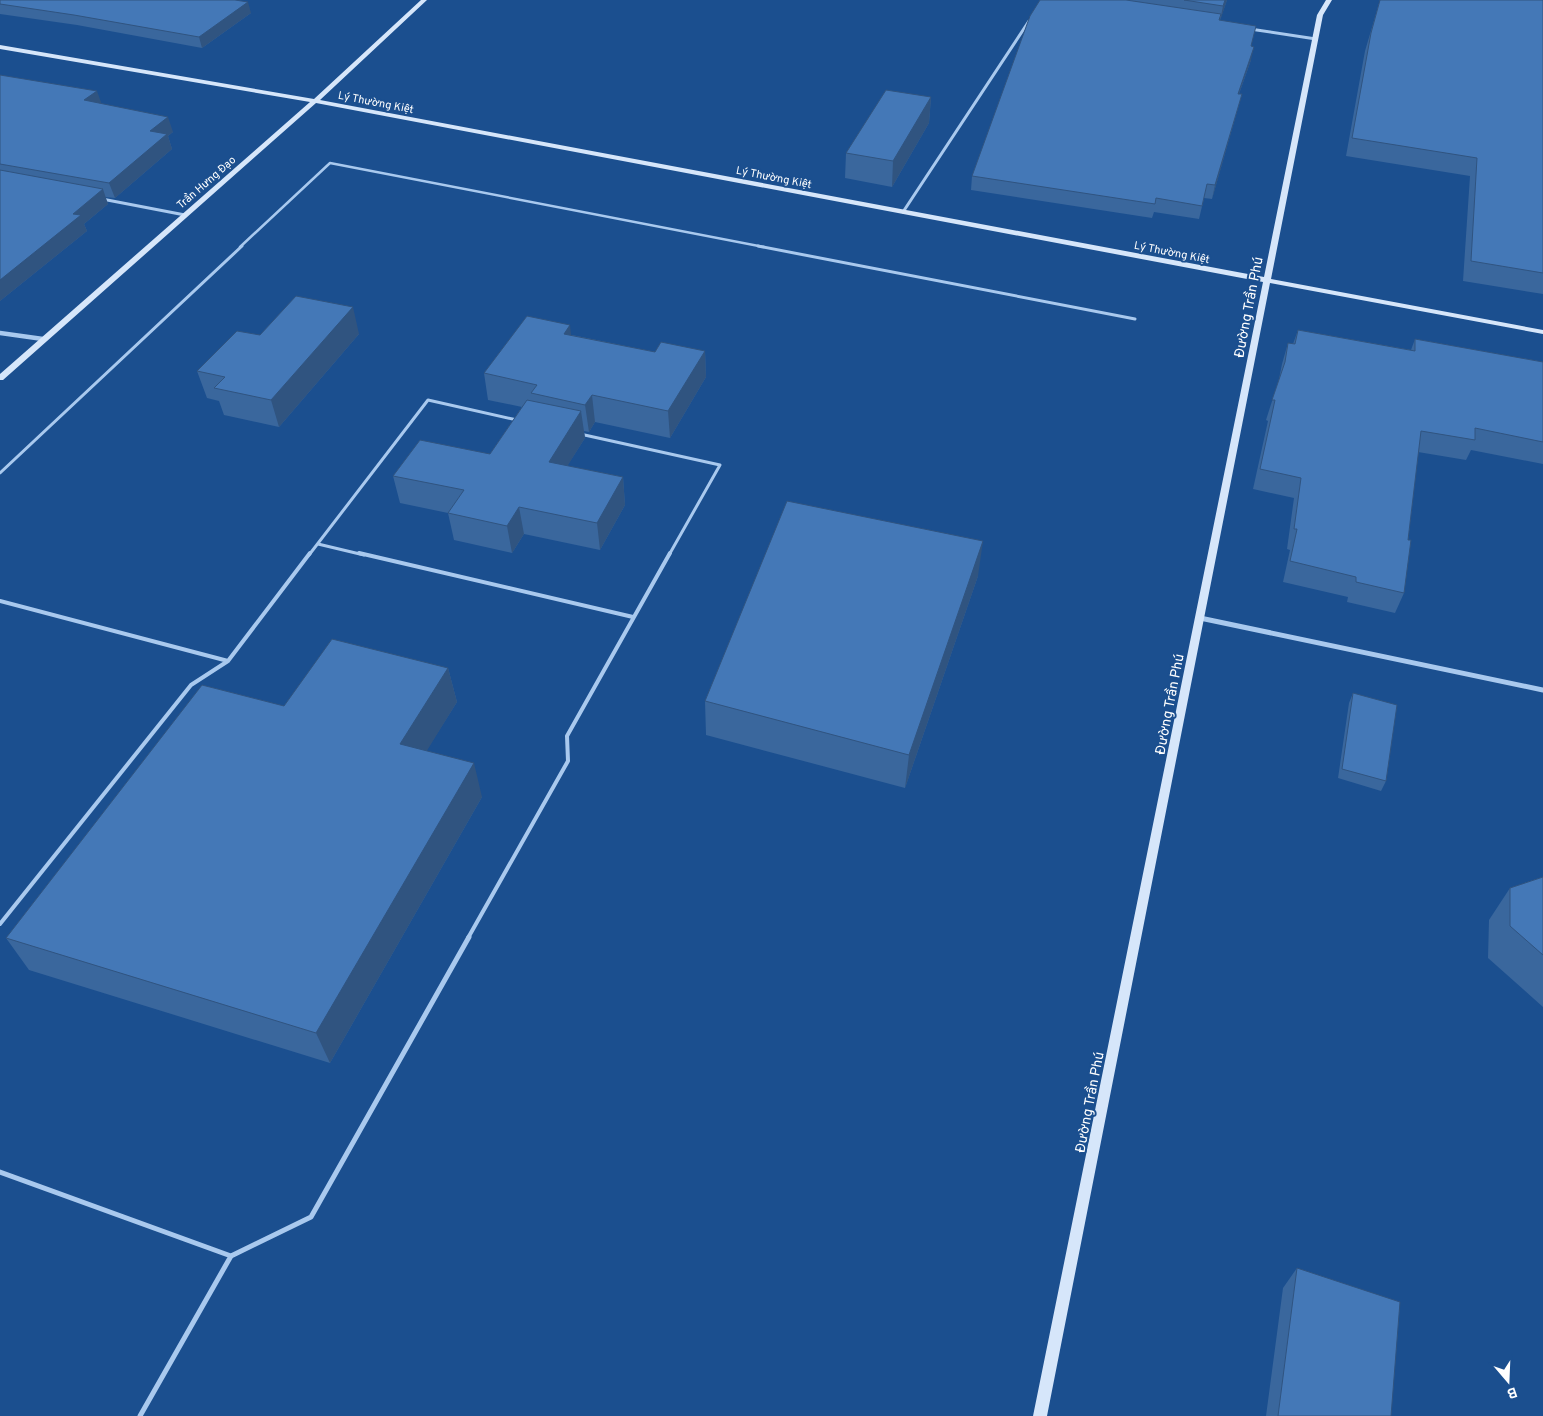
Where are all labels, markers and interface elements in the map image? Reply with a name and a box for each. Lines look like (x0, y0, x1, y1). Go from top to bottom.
street label: Lý Thường Kiệt (337, 89, 415, 117)
street label: Trần Hưng Đạo (174, 153, 239, 212)
street label: Lý Thường Kiệt (735, 164, 813, 192)
street label: Lý Thường Kiệt (1133, 239, 1211, 267)
street label: Đường Trần Phú (1231, 255, 1268, 359)
street label: Đường Trần Phú (1152, 652, 1189, 756)
street label: Đường Trần Phú (1072, 1050, 1109, 1154)
north arrow (1483, 1356, 1533, 1406)
text: B (1504, 1382, 1519, 1401)

